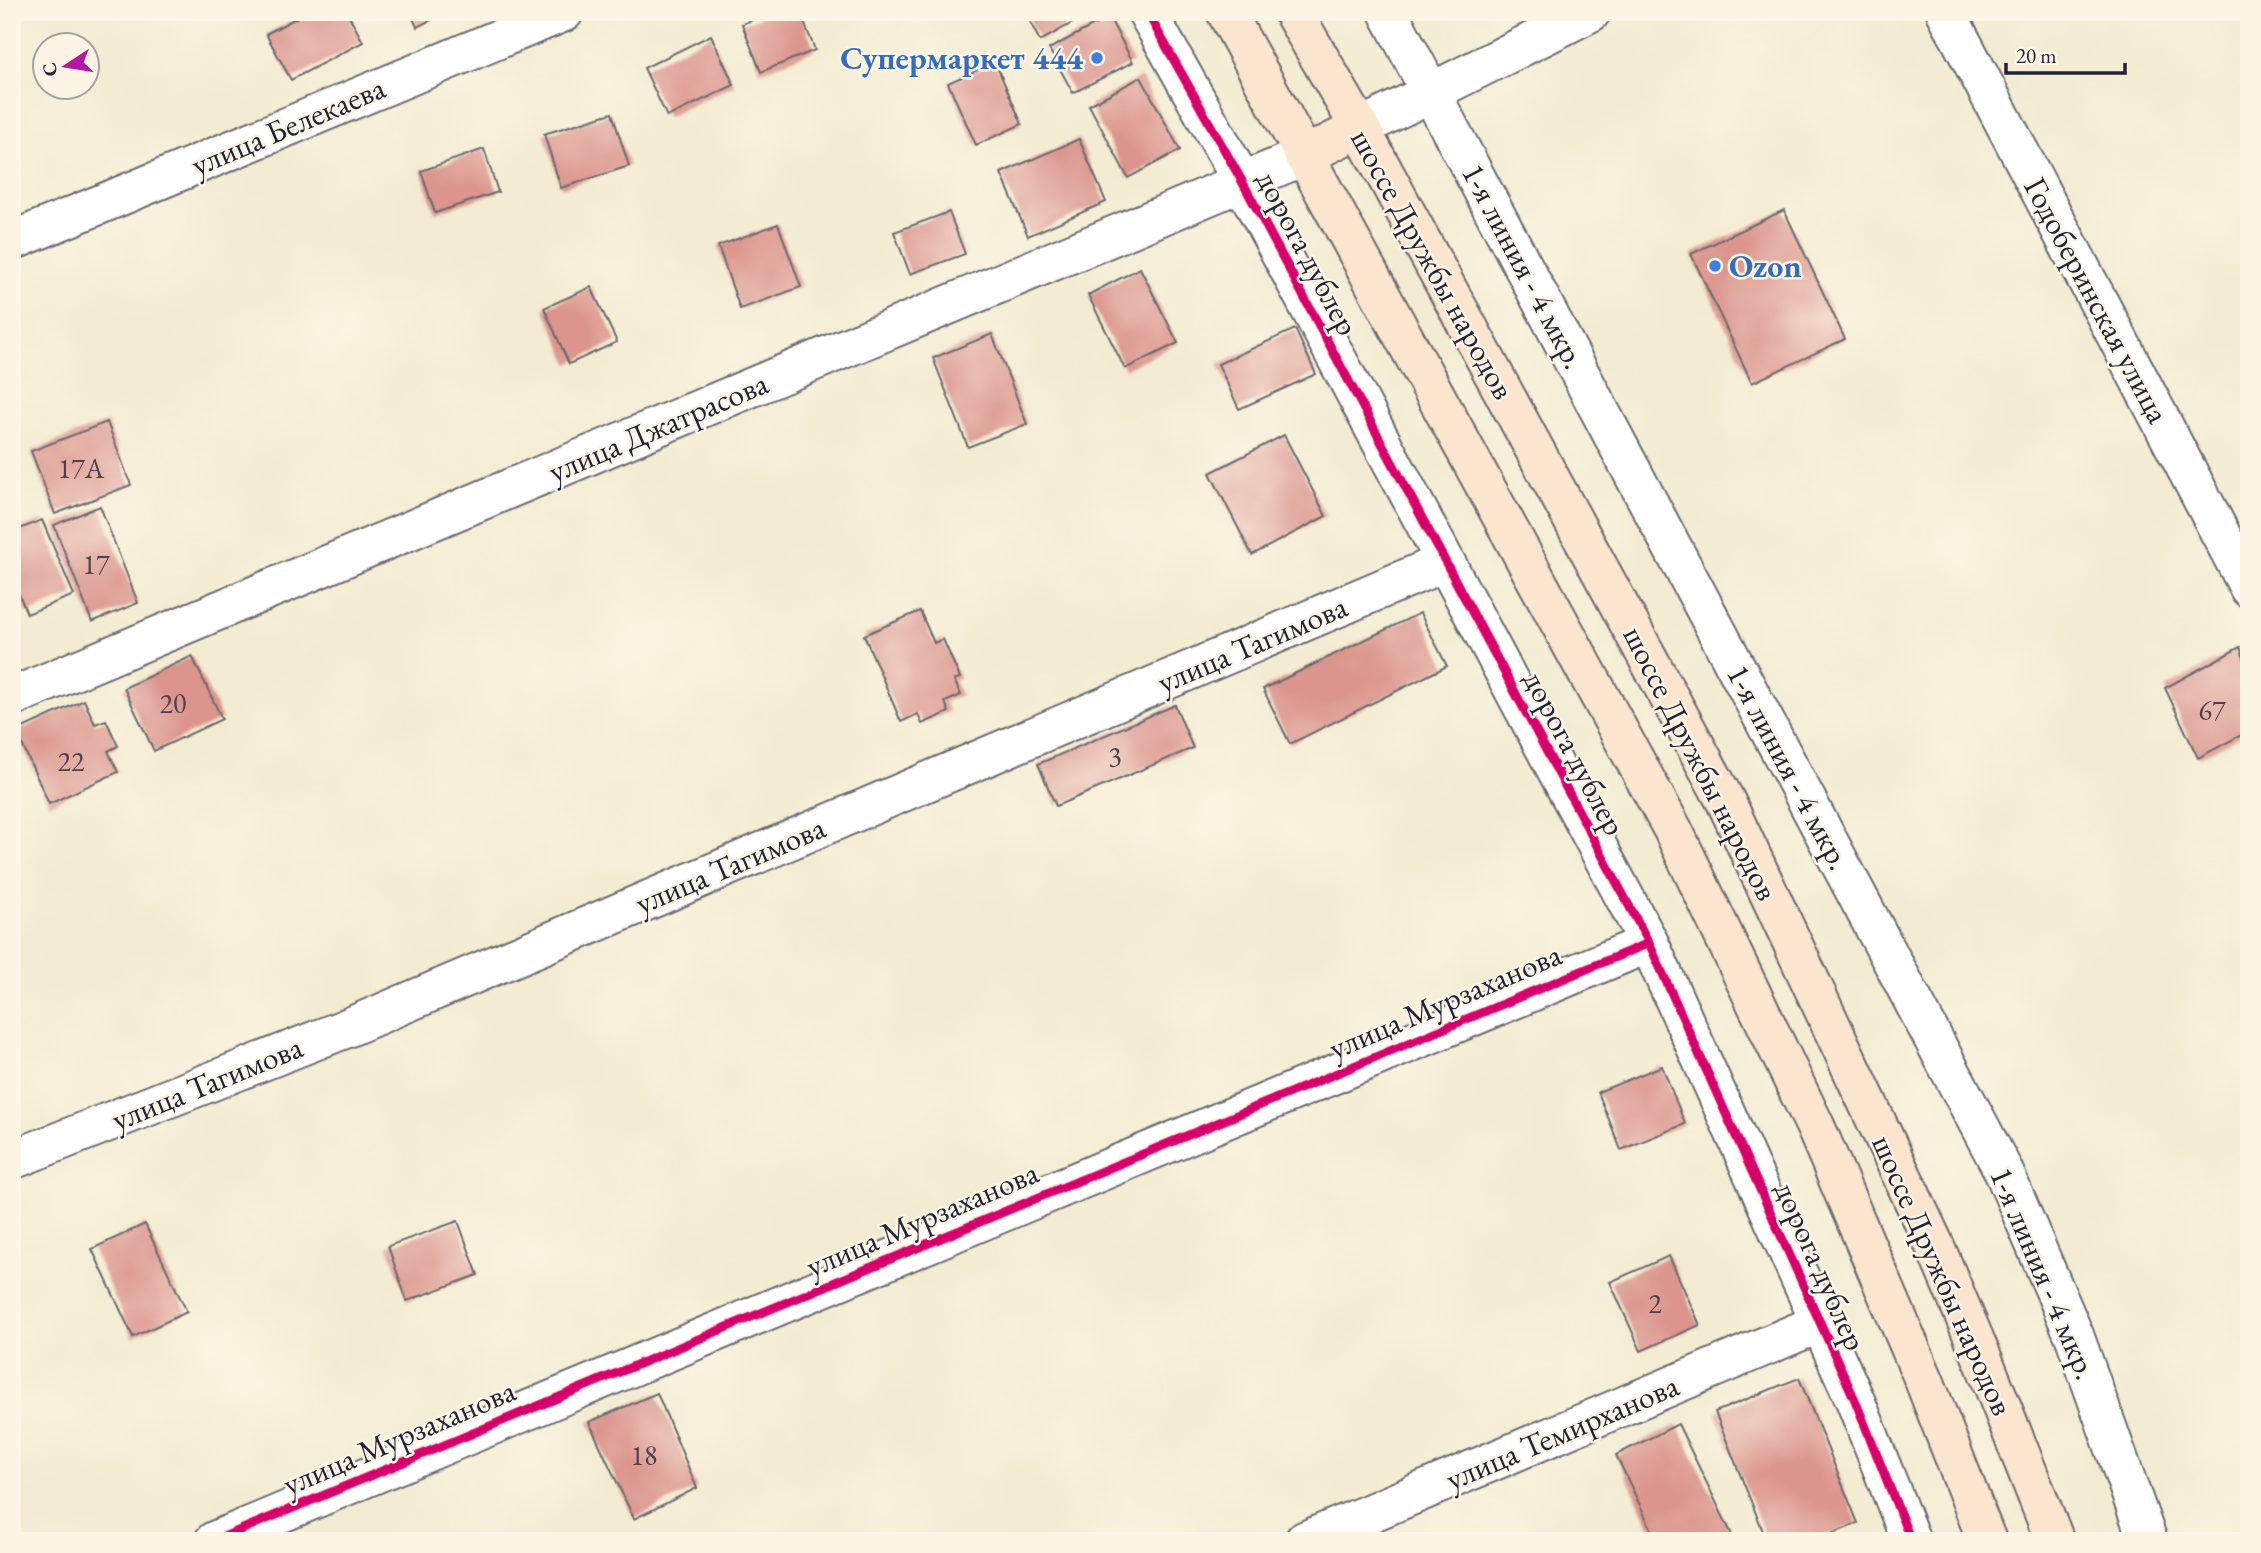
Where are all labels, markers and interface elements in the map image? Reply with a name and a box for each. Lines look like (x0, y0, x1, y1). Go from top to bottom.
north arrow (32, 32, 102, 102)
scale bar (2006, 32, 2124, 76)
place label: Супермаркет 444 (840, 37, 1084, 79)
text: 20 m (2016, 42, 2057, 69)
marker: Супермаркет 444 (1089, 50, 1105, 66)
text: С (36, 60, 63, 79)
street label: улица Белекаева (185, 66, 392, 186)
street label: шоссе Дружбы народов (1341, 121, 1525, 407)
street label: 1-я линия - 4 мкр. (1452, 156, 1596, 376)
street label: дорога дублер (1247, 163, 1369, 343)
street label: Годоберинская улица (2015, 170, 2180, 430)
place label: Ozon (1729, 245, 1802, 287)
marker: Ozon (1707, 258, 1723, 274)
street label: улица Джатрасова (542, 362, 774, 492)
house number: 17А (58, 450, 105, 486)
house number: 17 (83, 546, 110, 582)
street label: улица Тагимова (1151, 585, 1354, 703)
street label: шоссе Дружбы народов (1614, 619, 1788, 907)
street label: 1-я линия - 4 мкр. (1717, 657, 1861, 877)
street label: дорога дублер (1514, 663, 1636, 843)
house number: 20 (160, 685, 186, 721)
house number: 67 (2199, 692, 2226, 728)
house number: 3 (1108, 738, 1122, 774)
house number: 22 (58, 743, 85, 779)
street label: улица Тагимова (629, 806, 832, 924)
street label: улица Мурзаханова (1322, 933, 1568, 1069)
street label: улица Тагимова (105, 1026, 309, 1140)
street label: шоссе Дружбы народов (1862, 1128, 2024, 1422)
street label: улица Мурзаханова (799, 1151, 1045, 1287)
street label: 1-я линия - 4 мкр. (1980, 1160, 2108, 1386)
street label: дорога дублер (1765, 1175, 1877, 1357)
house number: 2 (1648, 1285, 1662, 1321)
street label: улица Темирханова (1439, 1364, 1685, 1500)
street label: улица Мурзаханова (276, 1369, 522, 1505)
house number: 18 (631, 1437, 657, 1473)

